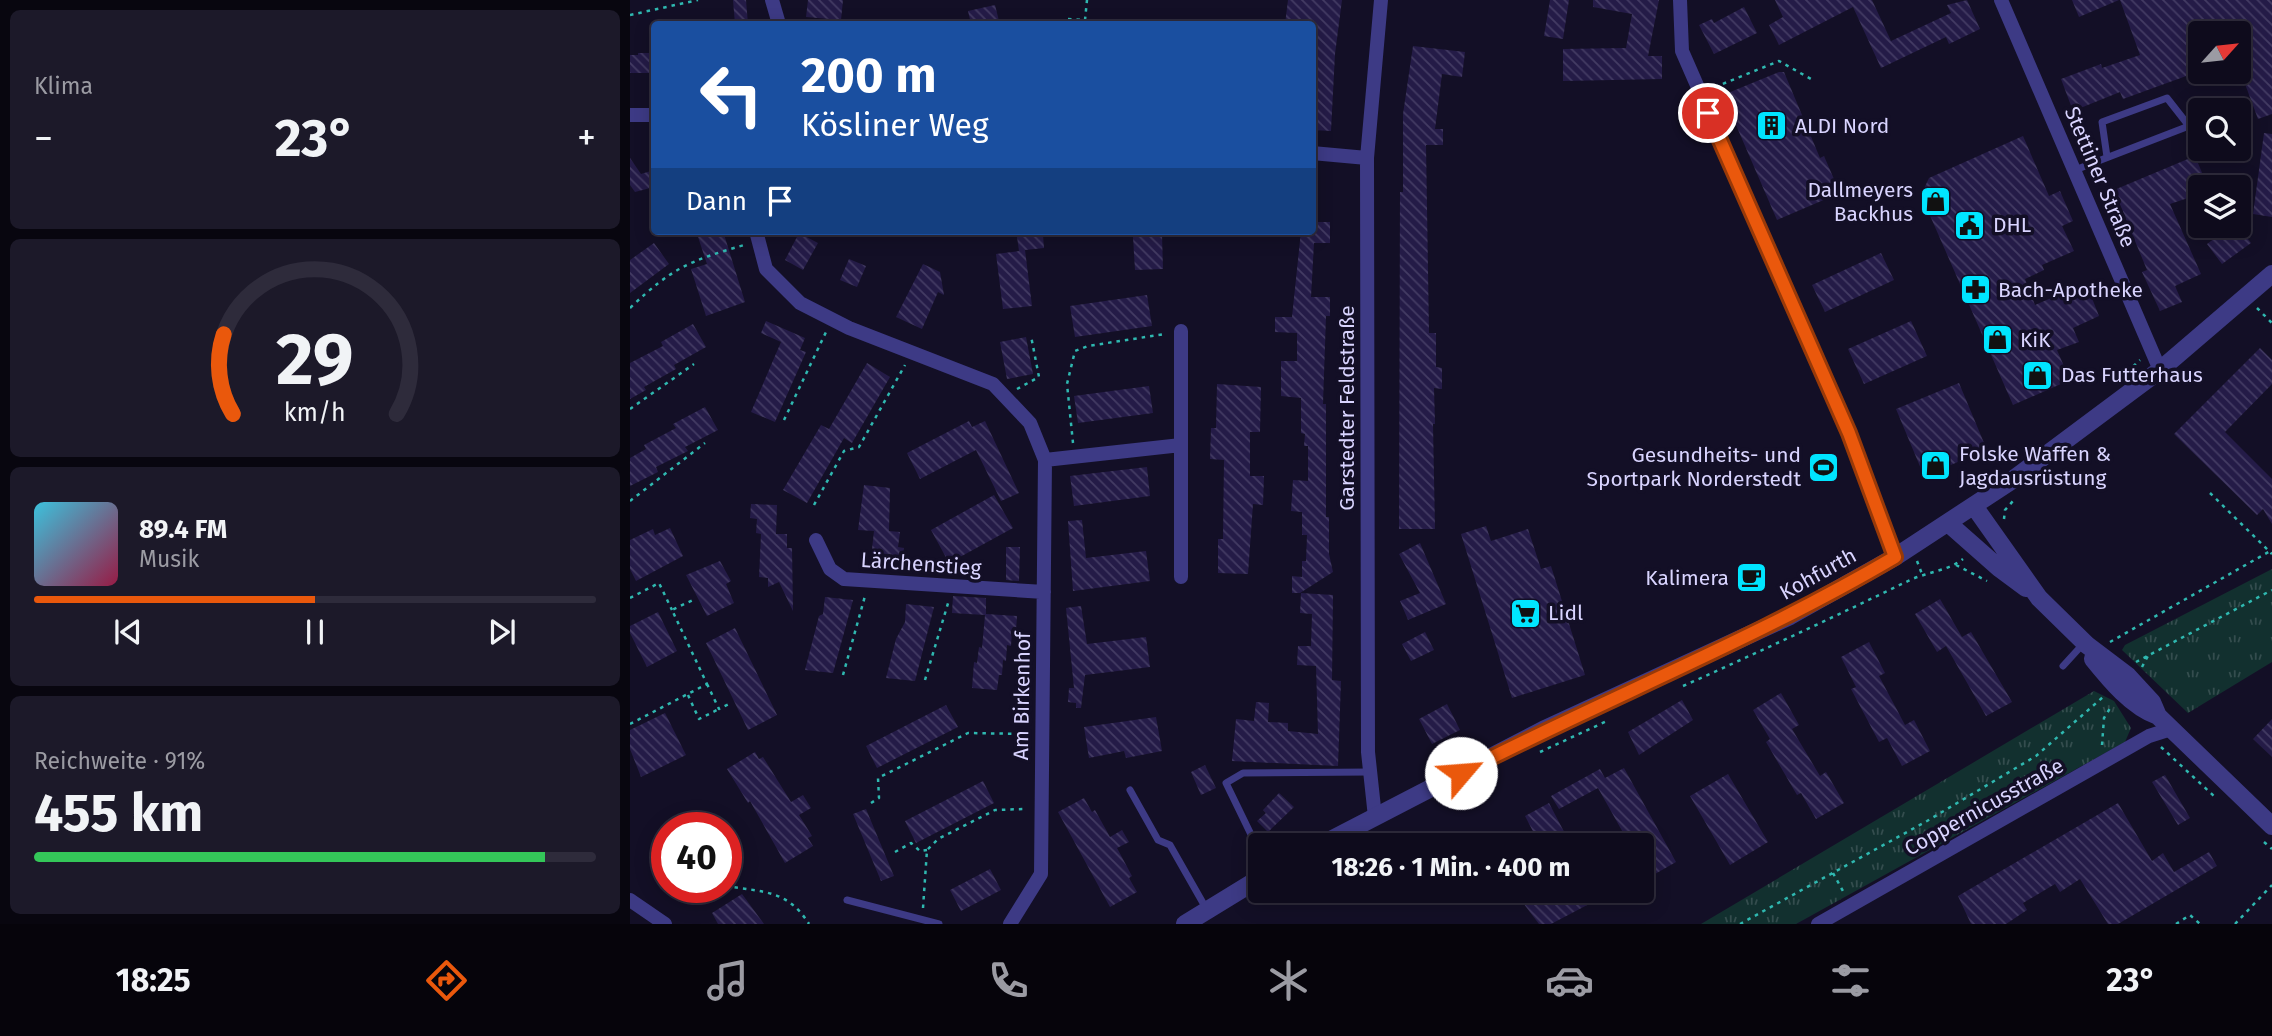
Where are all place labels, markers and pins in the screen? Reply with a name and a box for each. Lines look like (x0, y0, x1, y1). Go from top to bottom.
pin (1678, 83, 1738, 143)
building icon: ALDI Nord (1755, 109, 1789, 143)
place label: ALDI Nord (1795, 113, 1889, 139)
place label: Dallmeyers Backhus (1808, 177, 1913, 227)
shop icon: Dallmeyers Backhus (1919, 185, 1953, 219)
public building icon: DHL (1953, 208, 1987, 242)
place label: DHL (1993, 212, 2032, 238)
pharmacy icon: Bach-Apotheke (1958, 273, 1992, 307)
place label: Bach-Apotheke (1998, 277, 2143, 303)
shop icon: KiK (1980, 323, 2014, 357)
place label: KiK (2020, 327, 2051, 353)
shop icon: Das Futterhaus (2021, 358, 2055, 392)
place label: Das Futterhaus (2061, 362, 2203, 388)
place label: Folske Waffen & Jagdausrüstung (1959, 441, 2111, 491)
place label: Gesundheits- und Sportpark Norderstedt (1586, 442, 1801, 492)
shop icon: Folske Waffen & Jagdausrüstung (1919, 449, 1953, 483)
sports icon: Gesundheits- und Sportpark Norderstedt (1807, 450, 1841, 484)
cafe icon: Kalimera (1735, 561, 1769, 595)
place label: Kalimera (1645, 565, 1729, 591)
supermarket icon: Lidl (1508, 596, 1542, 630)
place label: Lidl (1548, 600, 1583, 626)

